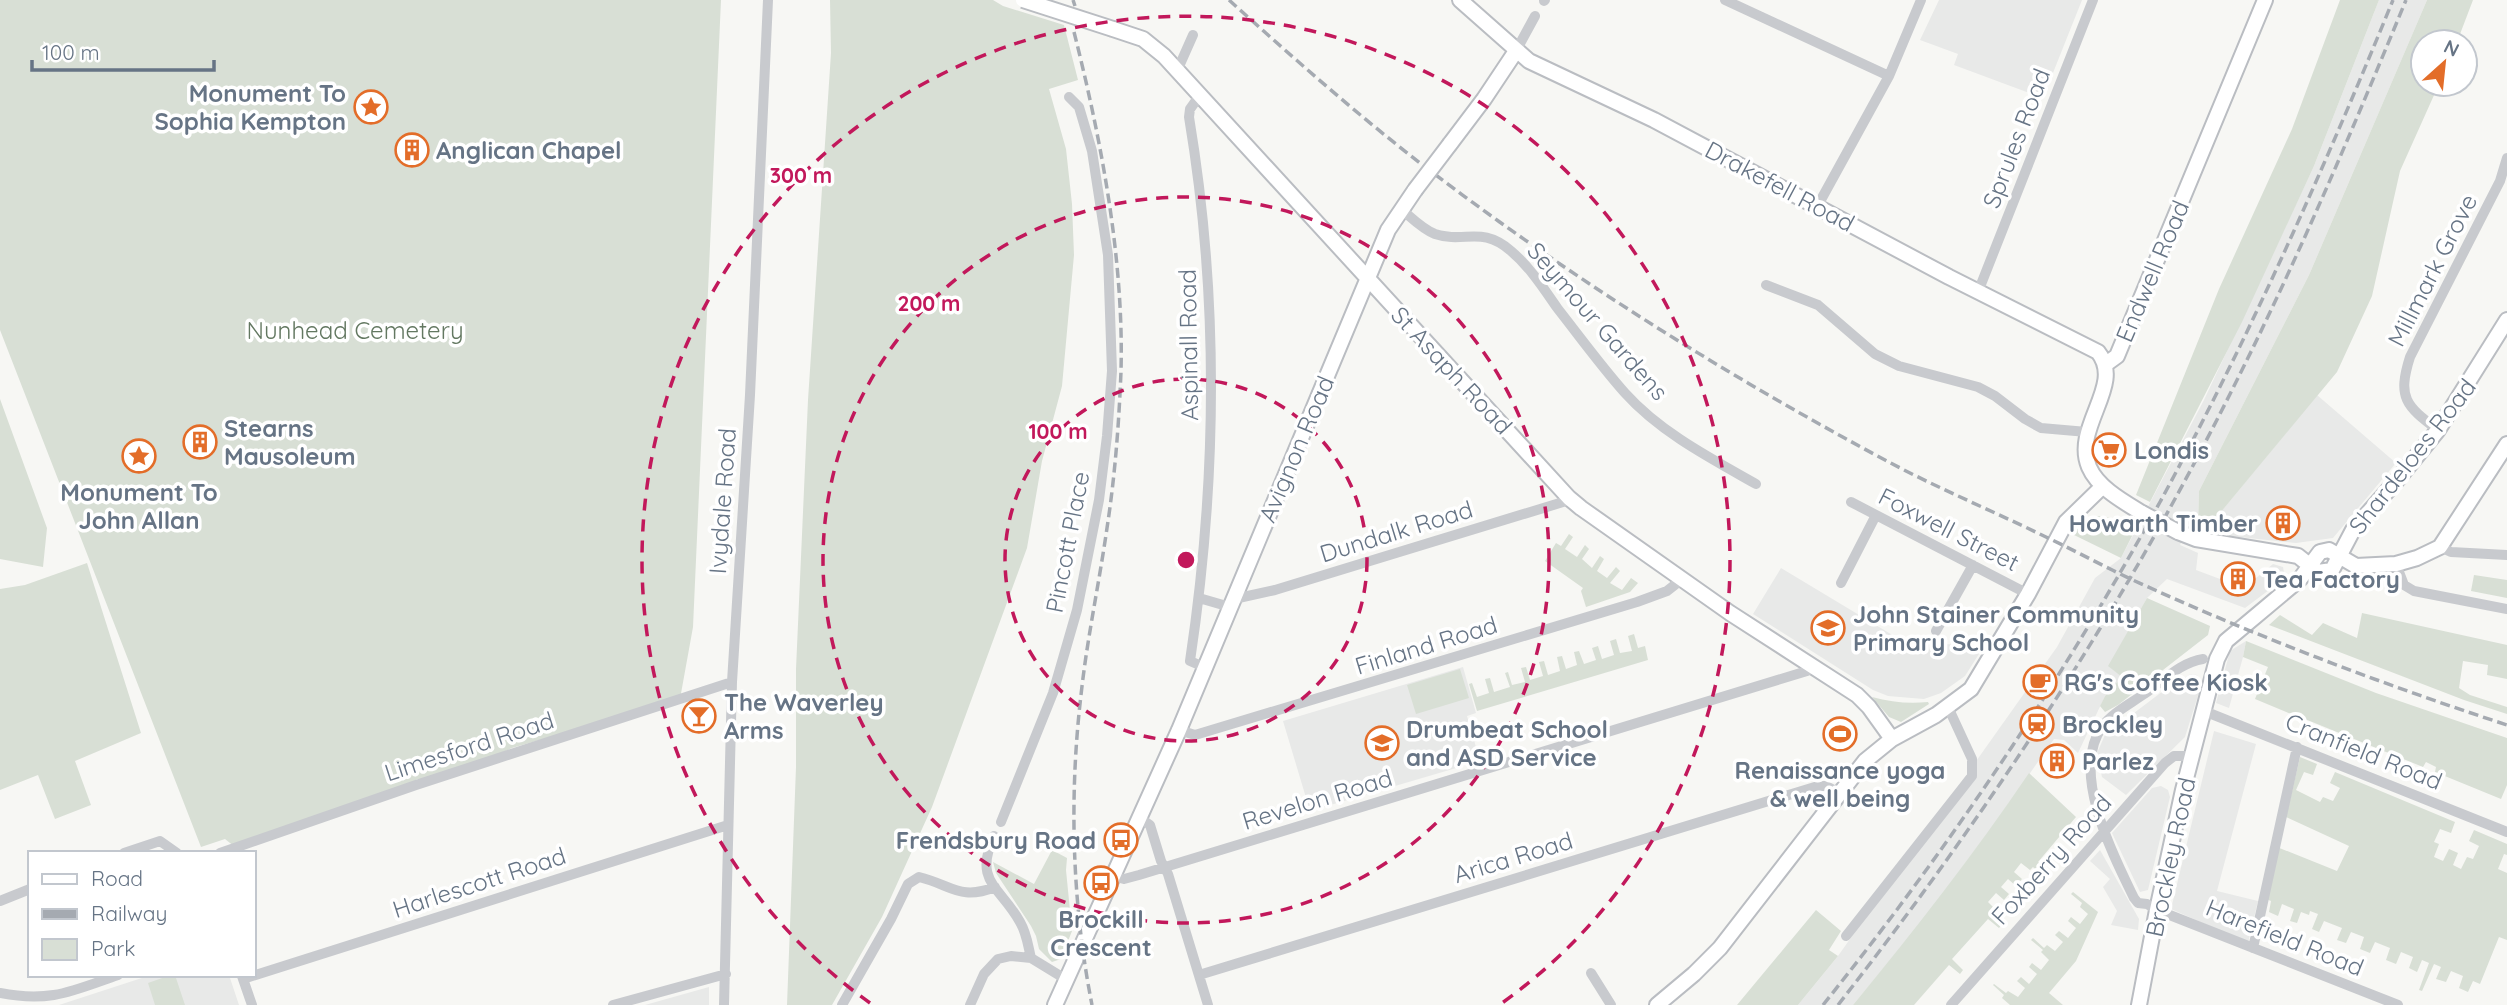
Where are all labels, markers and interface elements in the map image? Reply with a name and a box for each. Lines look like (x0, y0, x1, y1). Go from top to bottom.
scale bar (32, 28, 214, 72)
north arrow (2409, 28, 2479, 98)
text: N (2440, 34, 2463, 62)
text: 100 m (42, 39, 100, 65)
street label: Sprules Road (1976, 64, 2056, 212)
place label: Monument To Sophia Kempton (155, 78, 346, 136)
place icon: Monument To Sophia Kempton (352, 88, 390, 126)
building icon: Anglican Chapel (393, 131, 431, 169)
street label: Drakefell Road (1700, 134, 1860, 238)
place label: Anglican Chapel (436, 135, 622, 165)
text: 300 m (770, 162, 832, 188)
street label: Millmark Grove (2381, 189, 2483, 351)
street label: Endwell Road (2109, 196, 2195, 346)
street label: Seymour Gardens (1521, 236, 1675, 406)
street label: Aspinall Road (1172, 269, 1204, 421)
text: 200 m (898, 290, 960, 316)
street label: St Asaph Road (1385, 300, 1519, 440)
park label: Nunhead Cemetery (246, 315, 464, 345)
street label: Avignon Road (1252, 371, 1340, 527)
street label: Shardeloes Road (2342, 372, 2482, 540)
place label: Stearns Mausoleum (224, 413, 356, 471)
text: 100 m (1028, 418, 1088, 444)
building icon: Stearns Mausoleum (181, 423, 219, 461)
street label: Ivydale Road (702, 427, 742, 575)
supermarket icon: Londis (2090, 431, 2128, 469)
place label: Londis (2134, 435, 2209, 465)
place icon: Monument To John Allan (120, 437, 158, 475)
street label: Pincott Place (1039, 469, 1095, 615)
place label: Monument To John Allan (60, 477, 218, 535)
street label: Foxwell Street (1874, 481, 2024, 577)
street label: Dundalk Road (1316, 494, 1476, 568)
building icon: Howarth Timber (2264, 504, 2302, 542)
place label: Howarth Timber (2069, 508, 2258, 538)
centre of rings (1174, 548, 1198, 572)
building icon: Tea Factory (2219, 560, 2257, 598)
place label: Tea Factory (2262, 564, 2400, 594)
place label: John Stainer Community Primary School (1853, 599, 2139, 657)
street label: Finland Road (1351, 609, 1501, 681)
school or university icon: John Stainer Community Primary School (1809, 609, 1847, 647)
cafe icon: RG's Coffee Kiosk (2021, 663, 2059, 701)
place label: RG's Coffee Kiosk (2064, 667, 2268, 697)
place label: The Waverley Arms (724, 687, 883, 745)
bar icon: The Waverley Arms (680, 697, 718, 735)
street label: Limesford Road (381, 705, 557, 787)
station icon: Brockley (2018, 705, 2056, 743)
street label: Cranfield Road (2281, 706, 2447, 796)
place label: Brockley (2062, 709, 2163, 739)
place label: Drumbeat School and ASD Service (1406, 714, 1608, 772)
sports icon: Renaissance yoga & well being (1821, 715, 1859, 753)
school or university icon: Drumbeat School and ASD Service (1363, 724, 1401, 762)
building icon: Parlez (2038, 742, 2076, 780)
place label: Parlez (2082, 746, 2154, 776)
place label: Renaissance yoga & well being (1735, 755, 1945, 813)
street label: Revelon Road (1238, 762, 1396, 836)
street label: Brockley Road (2138, 774, 2202, 940)
street label: Foxberry Road (1985, 788, 2117, 930)
bus stop icon: Frendsbury Road (1102, 821, 1140, 859)
place label: Frendsbury Road (896, 825, 1096, 855)
street label: Arica Road (1450, 825, 1576, 889)
street label: Harlescott Road (389, 840, 569, 924)
legend (28, 851, 256, 977)
bus stop icon: Brockill Crescent (1082, 864, 1120, 902)
text: Road (91, 865, 143, 891)
street label: Harefield Road (2202, 892, 2368, 982)
text: Railway (91, 900, 167, 926)
place label: Brockill Crescent (1050, 904, 1152, 962)
text: Park (91, 935, 135, 961)

